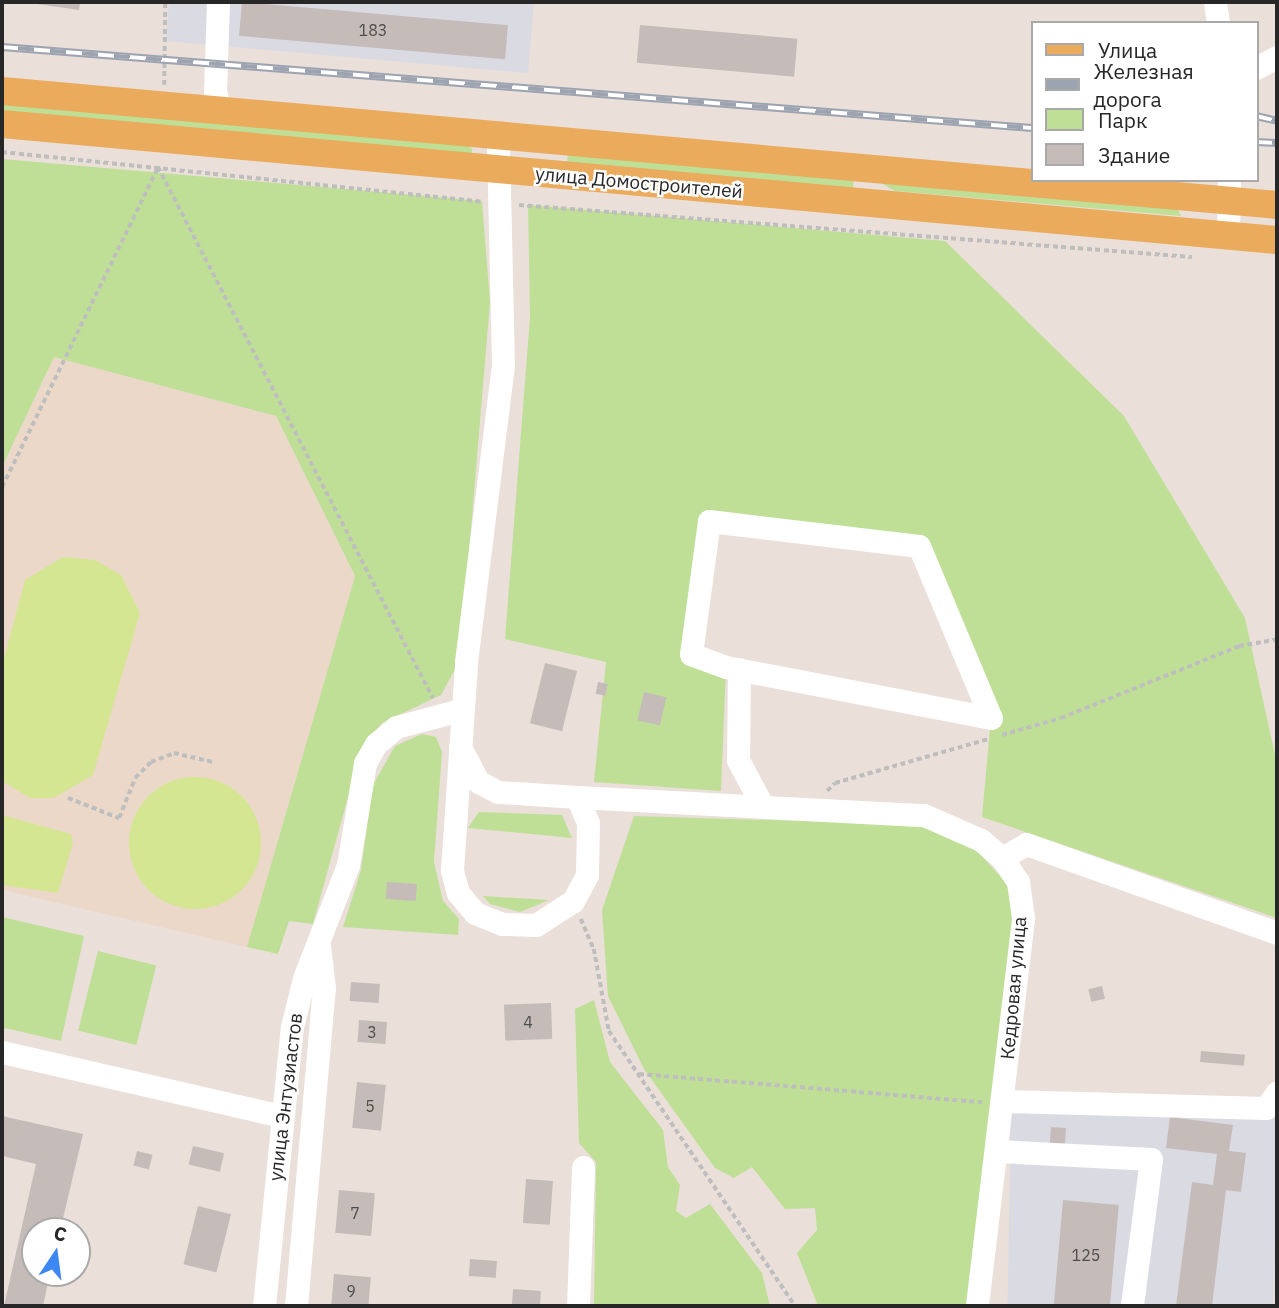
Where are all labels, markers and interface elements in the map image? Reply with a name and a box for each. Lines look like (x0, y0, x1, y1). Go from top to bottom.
house number: 183 (359, 20, 387, 40)
legend (1030, 21, 1258, 182)
text: Улица (1098, 36, 1157, 64)
text: Железная дорога (1094, 57, 1194, 113)
text: Парк (1098, 106, 1148, 134)
text: Здание (1098, 141, 1170, 169)
street label: улица Домостроителей (534, 163, 744, 203)
street label: Кедровая улица (996, 916, 1032, 1060)
street label: улица Энтузиастов (264, 1012, 308, 1182)
house number: 4 (523, 1012, 533, 1032)
house number: 3 (367, 1022, 377, 1042)
house number: 5 (365, 1096, 375, 1116)
house number: 7 (350, 1203, 360, 1223)
north arrow (21, 1217, 91, 1287)
text: С (52, 1220, 69, 1247)
house number: 125 (1072, 1245, 1100, 1265)
house number: 9 (346, 1281, 356, 1301)

